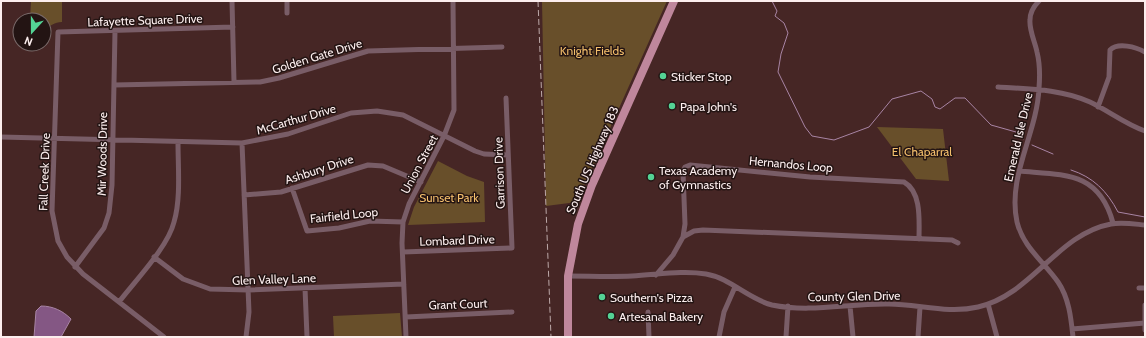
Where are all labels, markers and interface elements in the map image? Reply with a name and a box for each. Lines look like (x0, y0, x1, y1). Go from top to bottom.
street label: Lafayette Square Drive (87, 10, 203, 30)
north arrow (12, 12, 52, 52)
text: N (22, 33, 35, 49)
street label: Golden Gate Drive (270, 35, 364, 77)
park label: Knight Fields (560, 43, 624, 58)
place label: Sticker Stop (671, 69, 732, 84)
marker: Sticker Stop (658, 71, 668, 81)
street label: Emerald Isle Drive (1000, 91, 1036, 183)
place label: Papa John's (680, 99, 737, 114)
street label: McCarthur Drive (254, 100, 338, 138)
marker: Papa John's (667, 101, 677, 111)
street label: South US Highway 183 (563, 104, 621, 216)
street label: Mir Woods Drive (94, 112, 110, 196)
street label: Union Street (397, 132, 441, 196)
street label: Fall Creek Drive (35, 133, 53, 211)
street label: Garrison Drive (490, 137, 508, 209)
park label: El Chaparral (892, 144, 952, 159)
street label: Ashbury Drive (283, 151, 355, 187)
street label: Hernandos Loop (748, 153, 834, 175)
place label: Texas Academy of Gymnastics (659, 163, 737, 192)
marker: Texas Academy of Gymnastics (646, 172, 656, 182)
park label: Sunset Park (419, 190, 479, 205)
street label: Fairfield Loop (309, 204, 379, 226)
street label: Lombard Drive (419, 231, 495, 249)
street label: Glen Valley Lane (232, 270, 316, 288)
street label: County Glen Drive (807, 288, 901, 304)
place label: Southern's Pizza (610, 290, 693, 305)
marker: Southern's Pizza (597, 292, 607, 302)
street label: Grant Court (428, 295, 488, 313)
place label: Artesanal Bakery (619, 309, 703, 324)
marker: Artesanal Bakery (606, 311, 616, 321)

